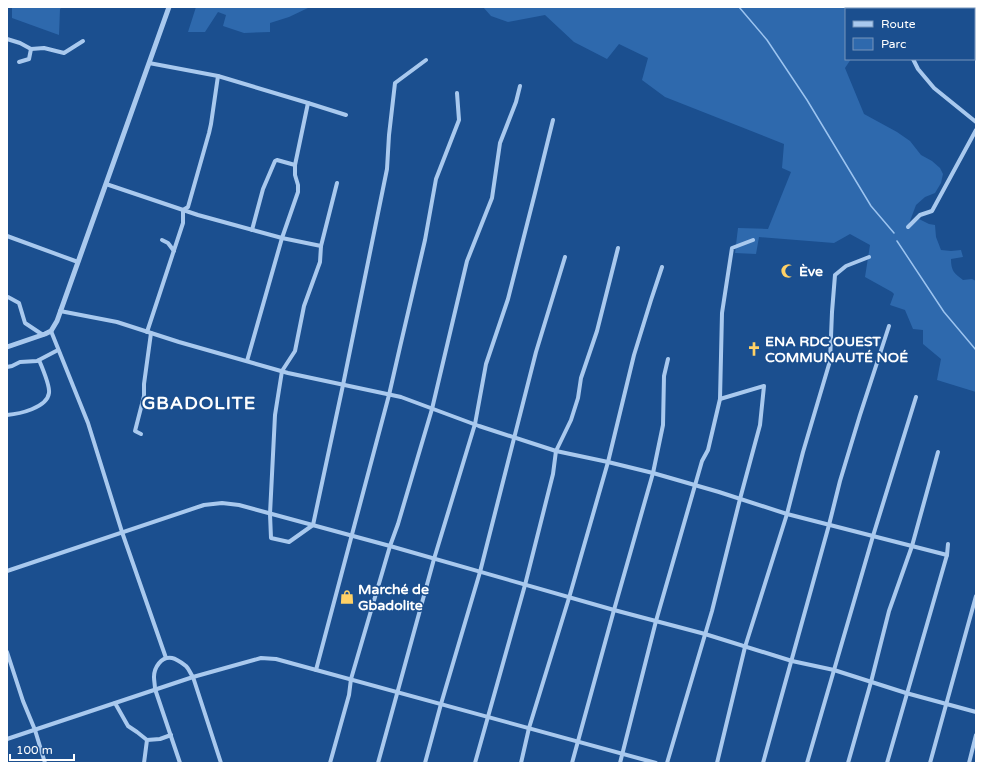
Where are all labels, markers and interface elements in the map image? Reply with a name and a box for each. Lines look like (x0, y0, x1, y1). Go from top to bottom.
legend (845, 8, 975, 60)
text: Route (881, 17, 916, 31)
text: Parc (881, 37, 906, 51)
mosque icon: Ève (780, 263, 796, 279)
place label: Ève (799, 263, 823, 280)
place label: ENA RDC OUEST COMMUNAUTÉ NOÉ (765, 333, 908, 366)
church icon: ENA RDC OUEST COMMUNAUTÉ NOÉ (746, 341, 762, 357)
district label: GBADOLITE (142, 392, 256, 414)
place label: Marché de Gbadolite (358, 581, 429, 614)
shop icon: Marché de Gbadolite (339, 589, 355, 605)
scale bar (10, 736, 74, 762)
text: 100 m (16, 743, 53, 757)

